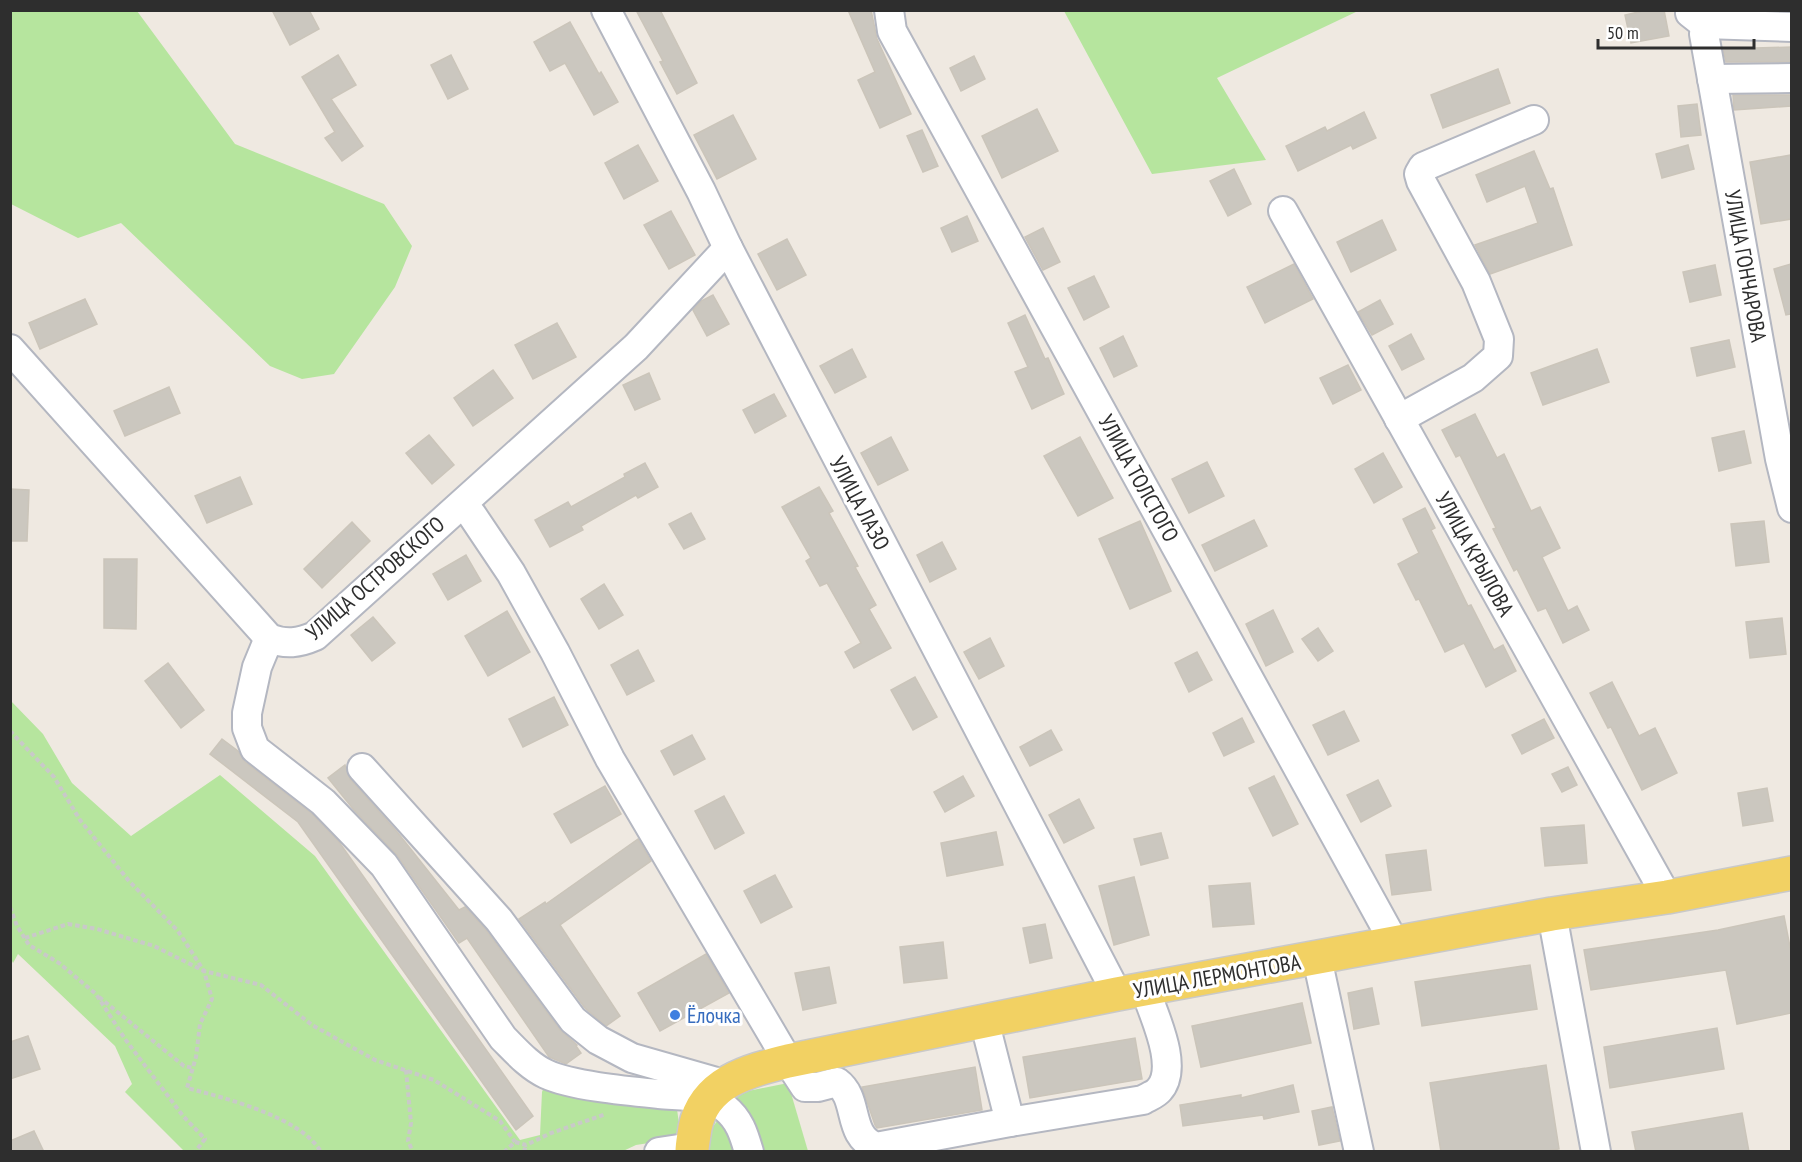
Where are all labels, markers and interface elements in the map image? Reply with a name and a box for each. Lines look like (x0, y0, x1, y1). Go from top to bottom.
scale bar (1598, 12, 1754, 50)
text: 50 m (1607, 21, 1639, 44)
street label: УЛИЦА ГОНЧАРОВА (1719, 188, 1773, 345)
street label: УЛИЦА ТОЛСТОГО (1093, 410, 1185, 546)
street label: УЛИЦА ЛАЗО (824, 451, 896, 555)
street label: УЛИЦА КРЫЛОВА (1429, 487, 1521, 621)
street label: УЛИЦА ОСТРОВСКОГО (300, 510, 450, 646)
street label: УЛИЦА ЛЕРМОНТОВА (1131, 947, 1303, 1004)
place label: Ёлочка (687, 1001, 741, 1029)
marker: Ёлочка (668, 1008, 682, 1022)

